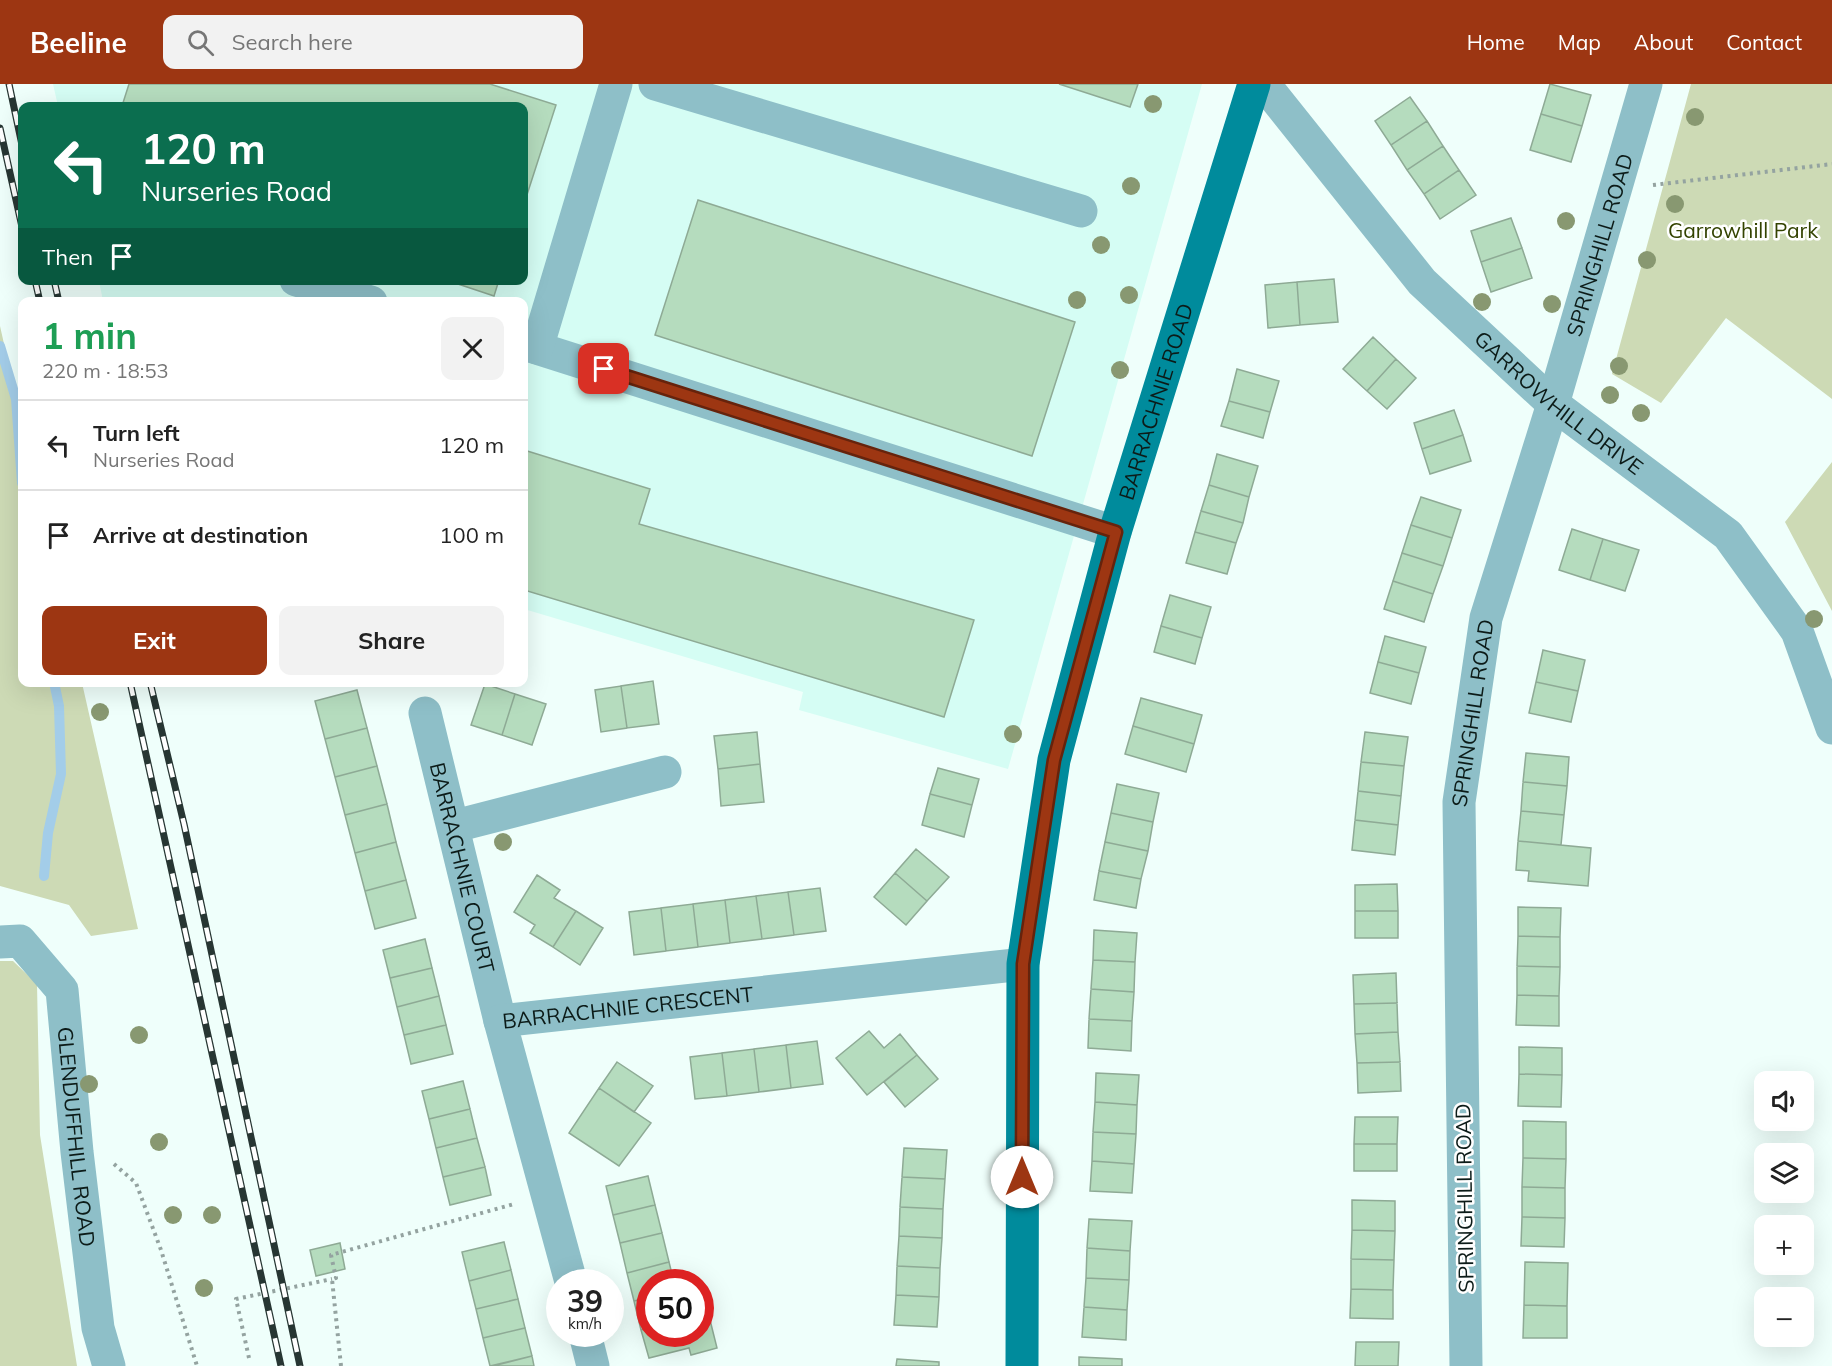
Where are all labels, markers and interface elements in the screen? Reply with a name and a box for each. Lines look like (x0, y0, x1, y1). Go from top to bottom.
search box (163, 15, 583, 69)
text: Beeline (30, 25, 127, 60)
icon: search (184, 26, 217, 59)
text: Search here (232, 28, 353, 56)
text: Home (1467, 29, 1525, 55)
text: Map (1558, 29, 1601, 55)
text: About (1634, 29, 1693, 55)
text: Contact (1726, 29, 1802, 55)
text: 120 m (141, 122, 266, 175)
icon: left (42, 126, 120, 204)
street label: SPRINGHILL ROAD (1560, 150, 1638, 339)
text: Nurseries Road (141, 174, 332, 208)
park label: Garrowhill Park (1668, 217, 1818, 243)
icon: arrive (105, 240, 138, 273)
text: Then (42, 243, 93, 271)
street label: BARRACHNIE ROAD (1113, 300, 1198, 503)
text: 1 min (42, 313, 137, 358)
button: close (441, 317, 504, 380)
street label: GARROWHILL DRIVE (1469, 325, 1648, 480)
pin (578, 343, 629, 394)
icon: arrive (587, 352, 620, 385)
text: 220 m · 18:53 (42, 358, 168, 383)
text: Turn left (93, 419, 180, 447)
icon: left (42, 429, 75, 462)
text: 120 m (439, 431, 504, 459)
text: Nurseries Road (93, 447, 235, 472)
icon: arrive (42, 519, 75, 552)
text: Arrive at destination (93, 521, 308, 549)
text: 100 m (439, 521, 504, 549)
button: Exit (42, 606, 267, 675)
button: Share (279, 606, 504, 675)
street label: SPRINGHILL ROAD (1445, 617, 1499, 809)
street label: BARRACHNIE COURT (425, 760, 501, 975)
street label: BARRACHNIE CRESCENT (501, 980, 755, 1034)
street label: GLENDUFFHILL ROAD (52, 1026, 101, 1248)
map controls (1754, 1071, 1814, 1347)
button: sound (1754, 1071, 1814, 1131)
street label: SPRINGHILL ROAD (1449, 1103, 1479, 1293)
button: layers (1754, 1143, 1814, 1203)
position arrow (990, 1145, 1054, 1209)
button: + (1754, 1215, 1814, 1275)
speed limit sign: 50 (636, 1269, 714, 1347)
text: 39 (567, 1282, 603, 1320)
button: − (1754, 1287, 1814, 1347)
text: km/h (568, 1314, 602, 1333)

